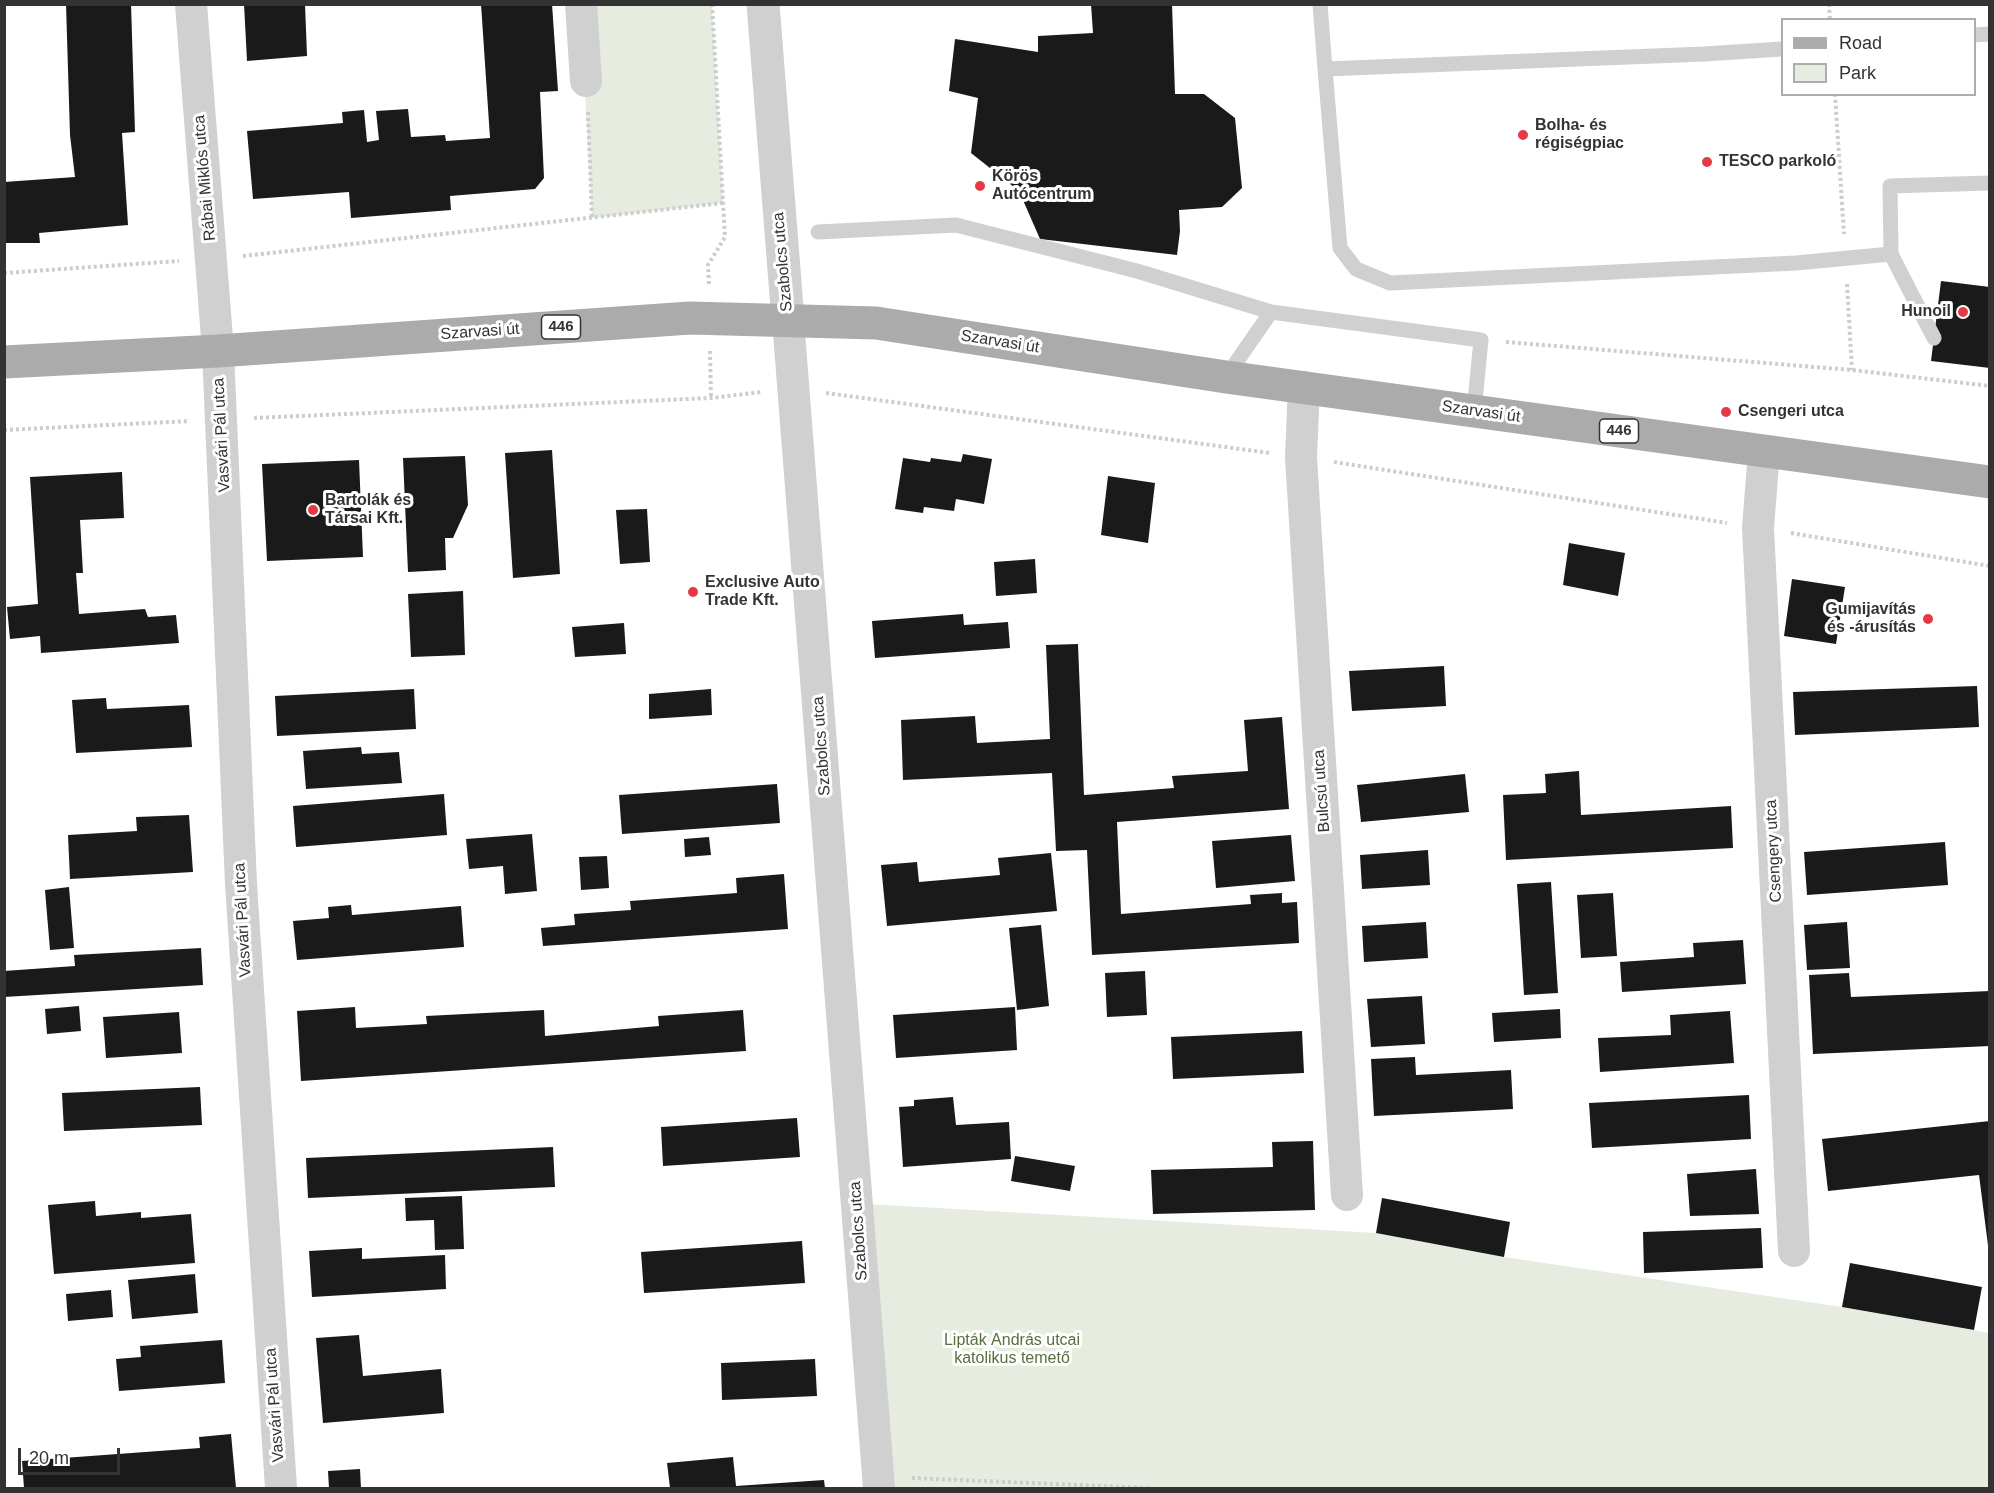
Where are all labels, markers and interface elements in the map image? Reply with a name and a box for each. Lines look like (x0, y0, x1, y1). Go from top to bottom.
legend (1781, 18, 1976, 96)
text: Road (1839, 33, 1882, 53)
text: Park (1839, 63, 1876, 83)
street label: Rábai Miklós utca (190, 114, 220, 242)
place label: Bolha- és régiségpiac (1535, 116, 1624, 154)
marker: Bolha- és régiségpiac (1516, 128, 1530, 142)
place label: TESCO parkoló (1719, 152, 1836, 172)
marker: TESCO parkoló (1700, 155, 1714, 169)
place label: Körös Autócentrum (992, 167, 1092, 205)
marker: Körös Autócentrum (973, 179, 987, 193)
street label: Szabolcs utca (769, 212, 797, 312)
place label: Hunoil (1901, 302, 1951, 322)
marker: Hunoil (1956, 305, 1970, 319)
road number: 446 (542, 315, 580, 339)
street label: Szarvasi út (440, 320, 520, 344)
street label: Szarvasi út (959, 326, 1041, 358)
street label: Vasvári Pál utca (209, 377, 235, 493)
street label: Szarvasi út (1440, 397, 1522, 427)
place label: Csengeri utca (1738, 402, 1844, 422)
marker: Csengeri utca (1719, 405, 1733, 419)
road number: 446 (1600, 419, 1638, 443)
place label: Bartolák és Társai Kft. (325, 491, 411, 529)
marker: Bartolák és Társai Kft. (306, 503, 320, 517)
place label: Exclusive Auto Trade Kft. (705, 573, 820, 611)
marker: Exclusive Auto Trade Kft. (686, 585, 700, 599)
place label: Gumijavítás és -árusítás (1825, 600, 1916, 638)
marker: Gumijavítás és -árusítás (1921, 612, 1935, 626)
street label: Szabolcs utca (809, 696, 835, 796)
street label: Bulcsú utca (1310, 749, 1334, 833)
street label: Csengery utca (1762, 799, 1786, 903)
street label: Vasvári Pál utca (230, 862, 256, 978)
street label: Szabolcs utca (846, 1181, 872, 1281)
park label: Lipták András utcai katolikus temető (944, 1331, 1080, 1369)
street label: Vasvári Pál utca (261, 1347, 289, 1463)
scale bar (21, 1436, 123, 1474)
text: 20 m (29, 1448, 69, 1468)

